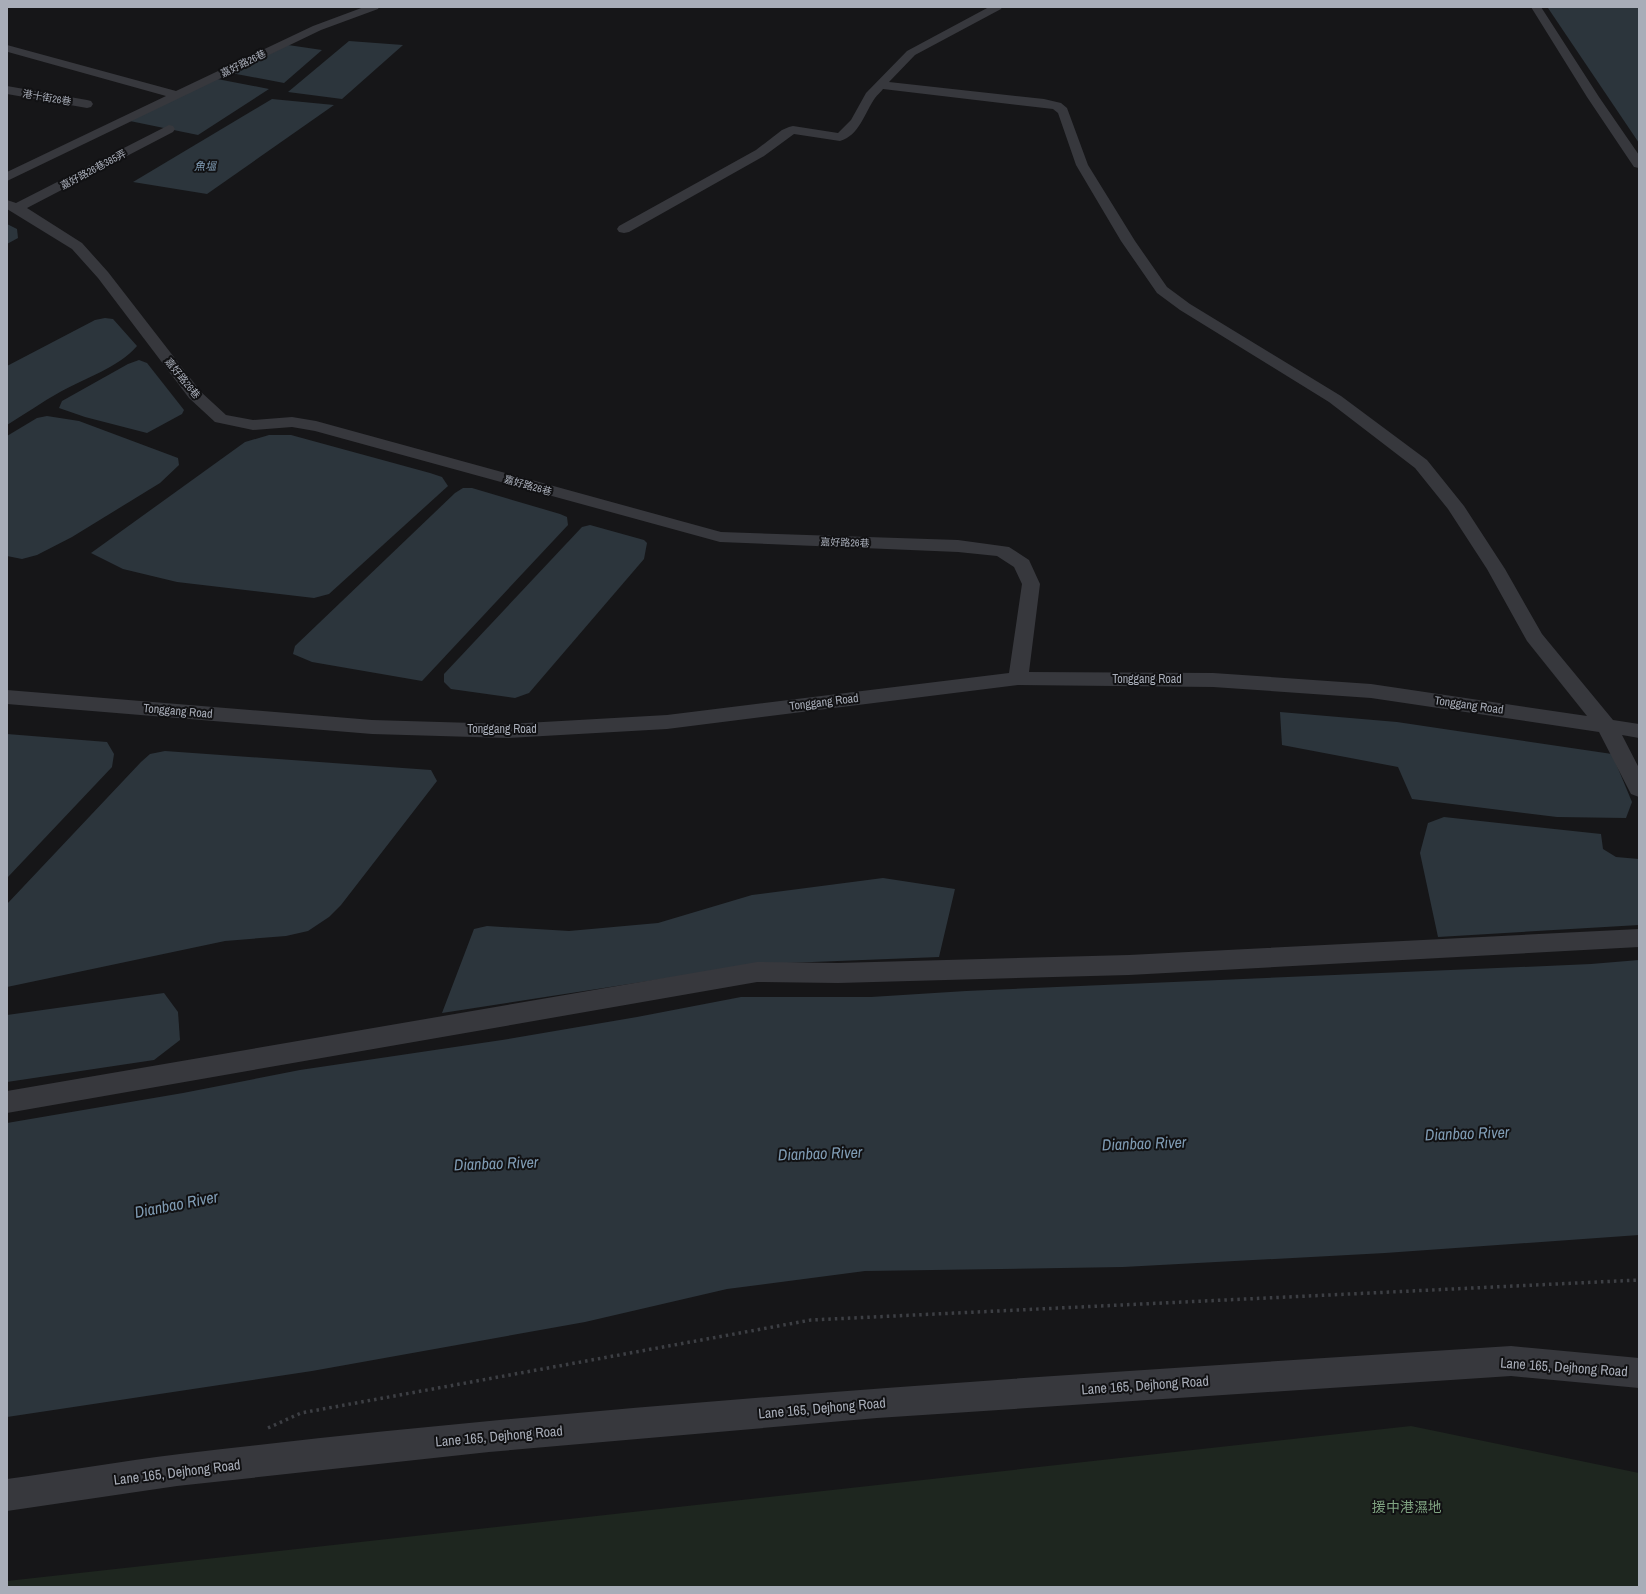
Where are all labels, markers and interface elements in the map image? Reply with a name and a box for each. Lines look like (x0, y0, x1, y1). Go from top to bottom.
street label: 嘉好路26巷 (218, 47, 268, 80)
street label: 港十街26巷 (22, 87, 72, 108)
street label: 嘉好路26巷385弄 (58, 147, 128, 192)
water label: 魚塭 (194, 159, 217, 173)
street label: 嘉好路26巷 (162, 355, 203, 401)
street label: 嘉好路26巷 (502, 472, 553, 498)
street label: 嘉好路26巷 (820, 535, 870, 550)
street label: Tonggang Road (1112, 671, 1182, 687)
street label: Tonggang Road (789, 690, 859, 714)
street label: Tonggang Road (1433, 692, 1505, 718)
street label: Tonggang Road (143, 700, 213, 722)
street label: Tonggang Road (467, 721, 537, 737)
water label: Dianbao River (1424, 1121, 1510, 1145)
water label: Dianbao River (1101, 1131, 1187, 1155)
water label: Dianbao River (777, 1141, 863, 1165)
water label: Dianbao River (453, 1151, 539, 1175)
water label: Dianbao River (132, 1185, 220, 1223)
street label: Lane 165, Dejhong Road (1500, 1354, 1628, 1380)
street label: Lane 165, Dejhong Road (1081, 1372, 1209, 1398)
street label: Lane 165, Dejhong Road (758, 1393, 886, 1423)
street label: Lane 165, Dejhong Road (435, 1421, 563, 1451)
street label: Lane 165, Dejhong Road (113, 1455, 241, 1489)
park label: 援中港濕地 (1372, 1498, 1442, 1516)

